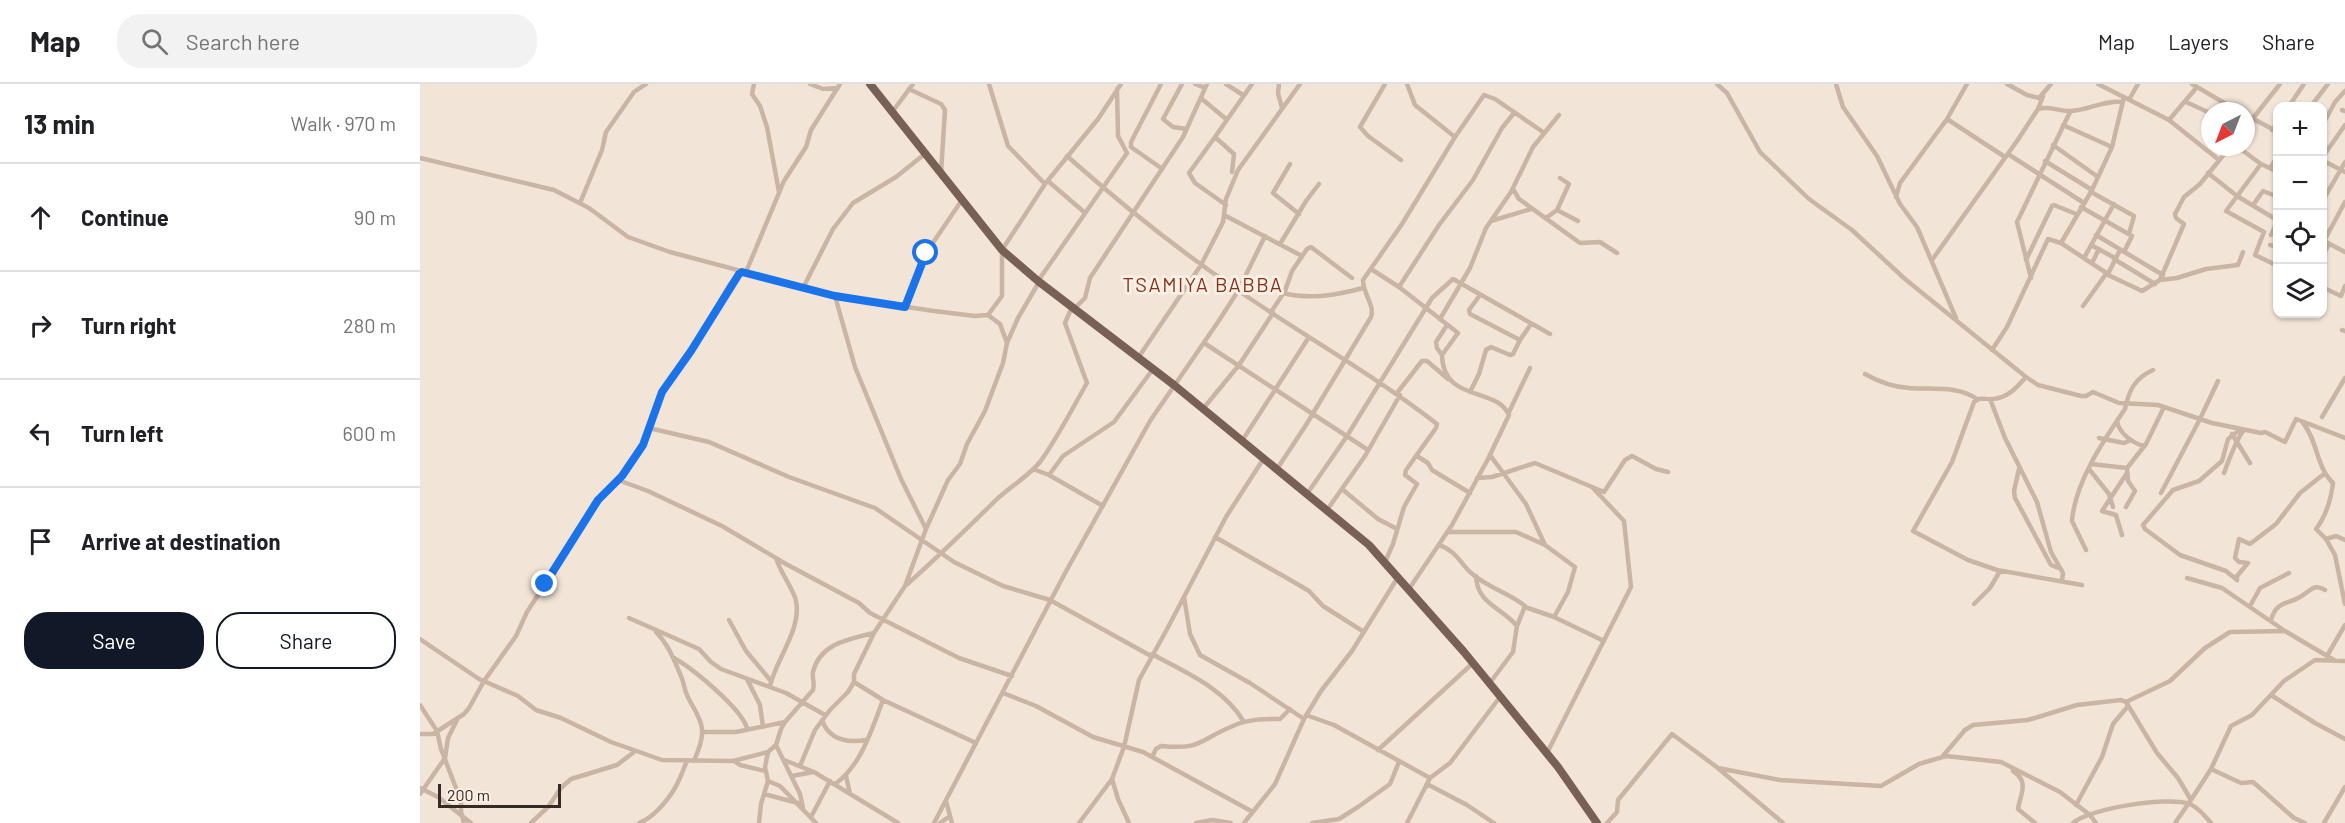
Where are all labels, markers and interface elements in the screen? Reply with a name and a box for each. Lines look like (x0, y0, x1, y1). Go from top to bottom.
search box (117, 14, 537, 68)
text: Map (30, 24, 81, 58)
icon: search (138, 25, 171, 58)
text: Search here (186, 28, 300, 54)
text: Map (2098, 29, 2135, 54)
text: Layers (2168, 29, 2229, 54)
text: Share (2262, 29, 2315, 54)
north arrow (2201, 102, 2255, 156)
map controls (2273, 102, 2327, 318)
button: + (2273, 102, 2327, 156)
text: 13 min (24, 108, 95, 139)
text: Walk · 970 m (291, 111, 396, 135)
button: − (2273, 156, 2327, 210)
icon: ahead (24, 201, 57, 234)
text: Continue (81, 204, 169, 230)
text: 90 m (354, 205, 396, 229)
button: locate (2273, 210, 2327, 264)
route start (912, 239, 938, 265)
button: layers (2273, 264, 2327, 318)
district label: TSAMIYA BABBA (1123, 272, 1283, 296)
icon: right (24, 309, 57, 342)
text: Turn right (81, 312, 176, 338)
text: 280 m (343, 313, 396, 337)
icon: left (24, 417, 57, 450)
text: Turn left (81, 420, 164, 446)
text: 600 m (343, 421, 396, 445)
icon: arrive (24, 525, 57, 558)
text: Arrive at destination (81, 528, 280, 554)
route end (531, 570, 557, 596)
button: Save (24, 612, 204, 669)
button: Share (216, 612, 396, 669)
scale bar (438, 781, 561, 808)
text: 200 m (447, 785, 490, 804)

